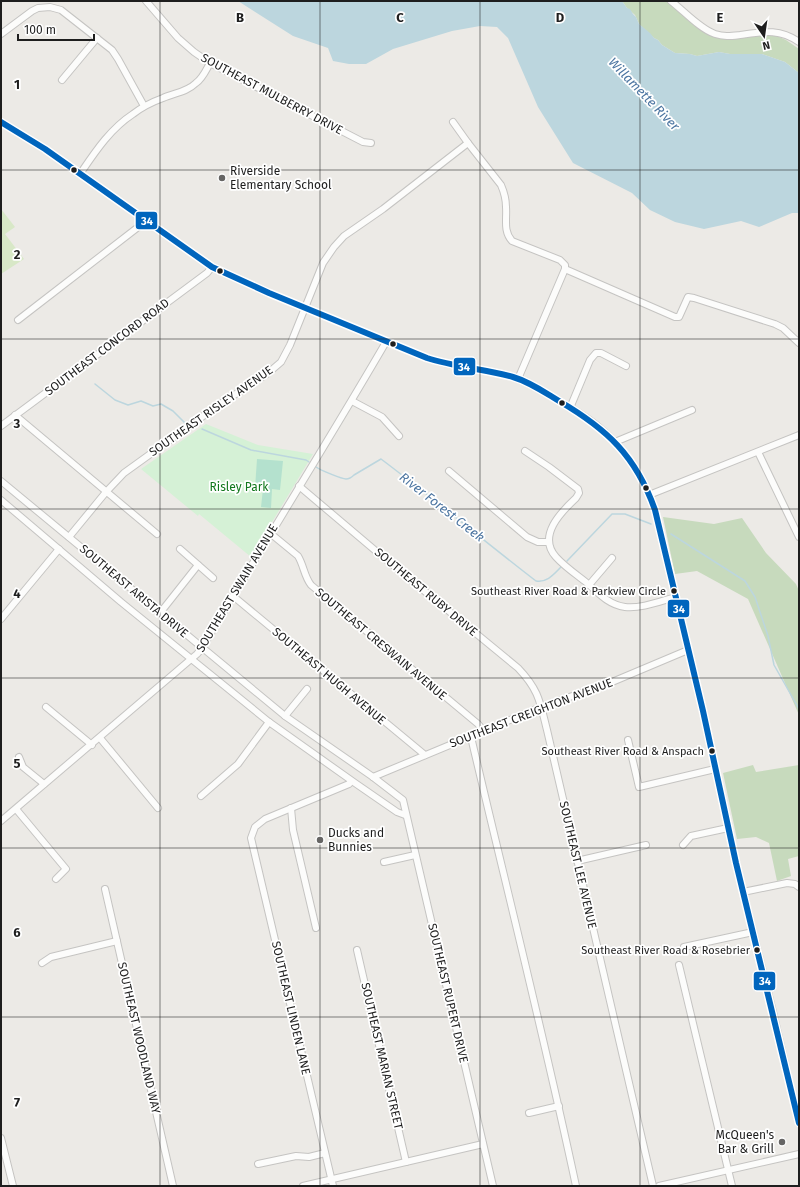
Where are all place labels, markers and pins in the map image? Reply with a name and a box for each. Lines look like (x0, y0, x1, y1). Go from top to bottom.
place label: Riverside Elementary School (230, 164, 332, 192)
unlabelled marker (69, 165, 79, 175)
marker: Riverside Elementary School (217, 173, 227, 183)
unlabelled marker (215, 266, 225, 276)
unlabelled marker (388, 339, 398, 349)
unlabelled marker (557, 398, 567, 408)
unlabelled marker (641, 483, 651, 493)
place label: Southeast River Road & Parkview Circle (471, 585, 666, 598)
marker: Southeast River Road & Parkview Circle (669, 586, 679, 596)
place label: Southeast River Road & Anspach (541, 745, 704, 758)
marker: Southeast River Road & Anspach (707, 746, 717, 756)
place label: Ducks and Bunnies (328, 826, 384, 854)
marker: Ducks and Bunnies (315, 835, 325, 845)
place label: Southeast River Road & Rosebrier (581, 944, 751, 957)
marker: Southeast River Road & Rosebrier (752, 945, 762, 955)
place label: McQueen's Bar & Grill (716, 1128, 774, 1156)
marker: McQueen's Bar & Grill (777, 1137, 787, 1147)

